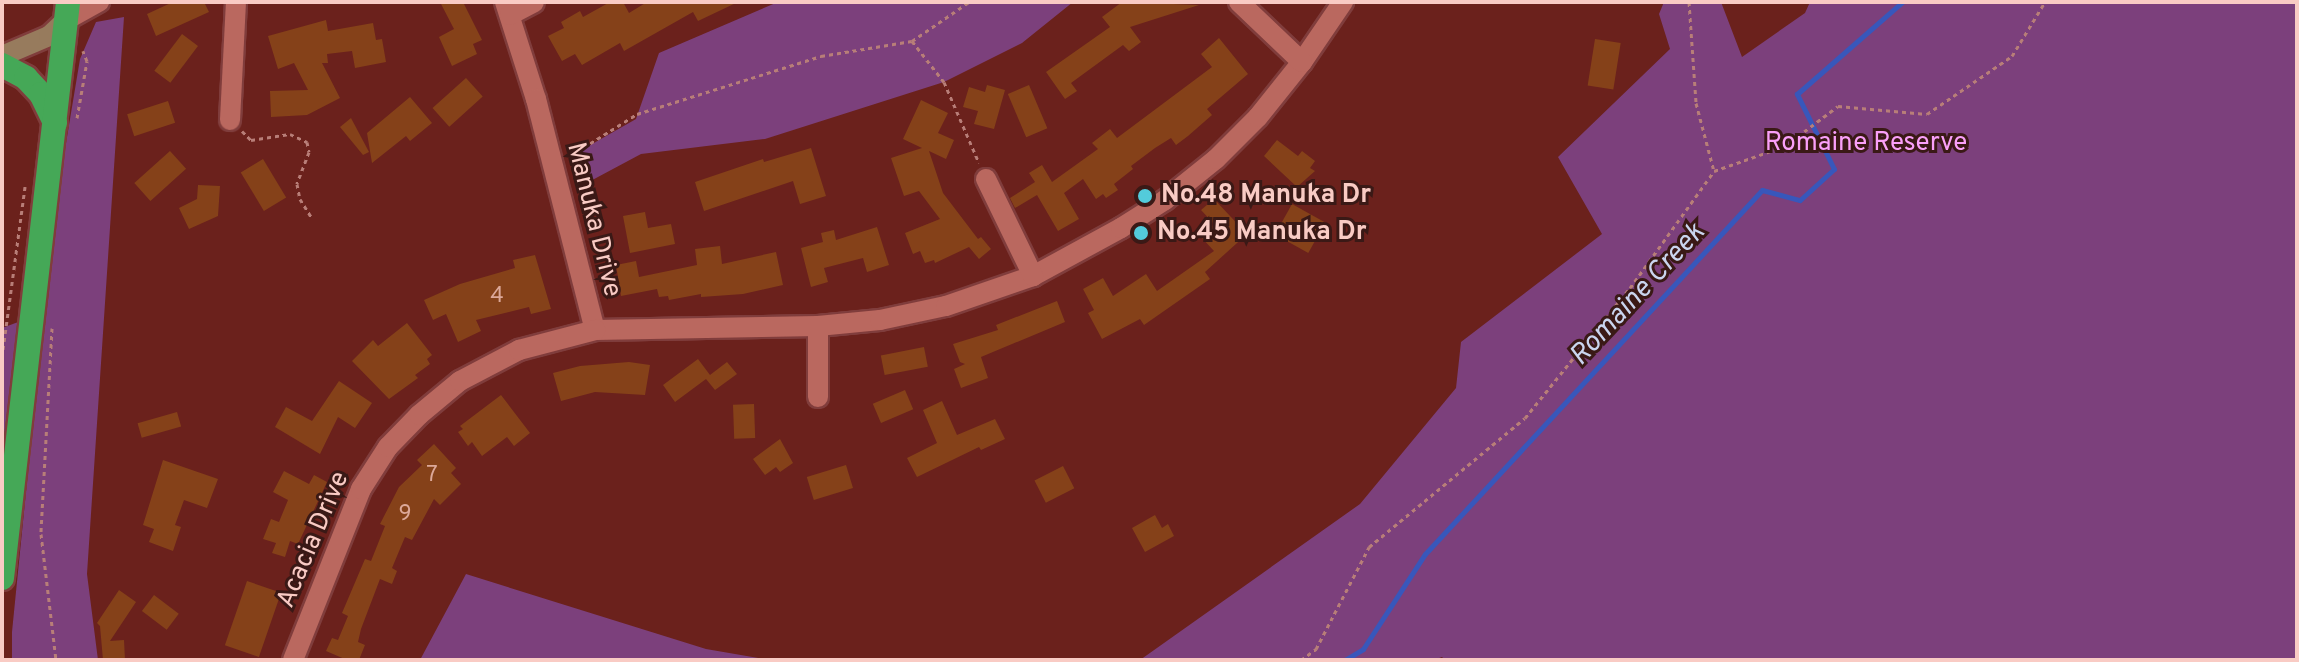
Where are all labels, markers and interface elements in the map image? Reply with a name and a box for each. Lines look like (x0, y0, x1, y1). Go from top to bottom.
park label: Romaine Reserve (1765, 128, 1967, 160)
street label: Manuka Drive (559, 140, 627, 300)
place label: No.48 Manuka Dr (1161, 180, 1371, 212)
marker: No.48 Manuka Dr (1136, 187, 1154, 205)
place label: No.45 Manuka Dr (1157, 217, 1367, 249)
water label: Romaine Creek (1563, 217, 1713, 373)
marker: No.45 Manuka Dr (1132, 224, 1150, 242)
house number: 4 (490, 284, 504, 310)
house number: 7 (426, 463, 438, 489)
street label: Acacia Drive (271, 467, 357, 613)
house number: 9 (398, 502, 412, 528)

